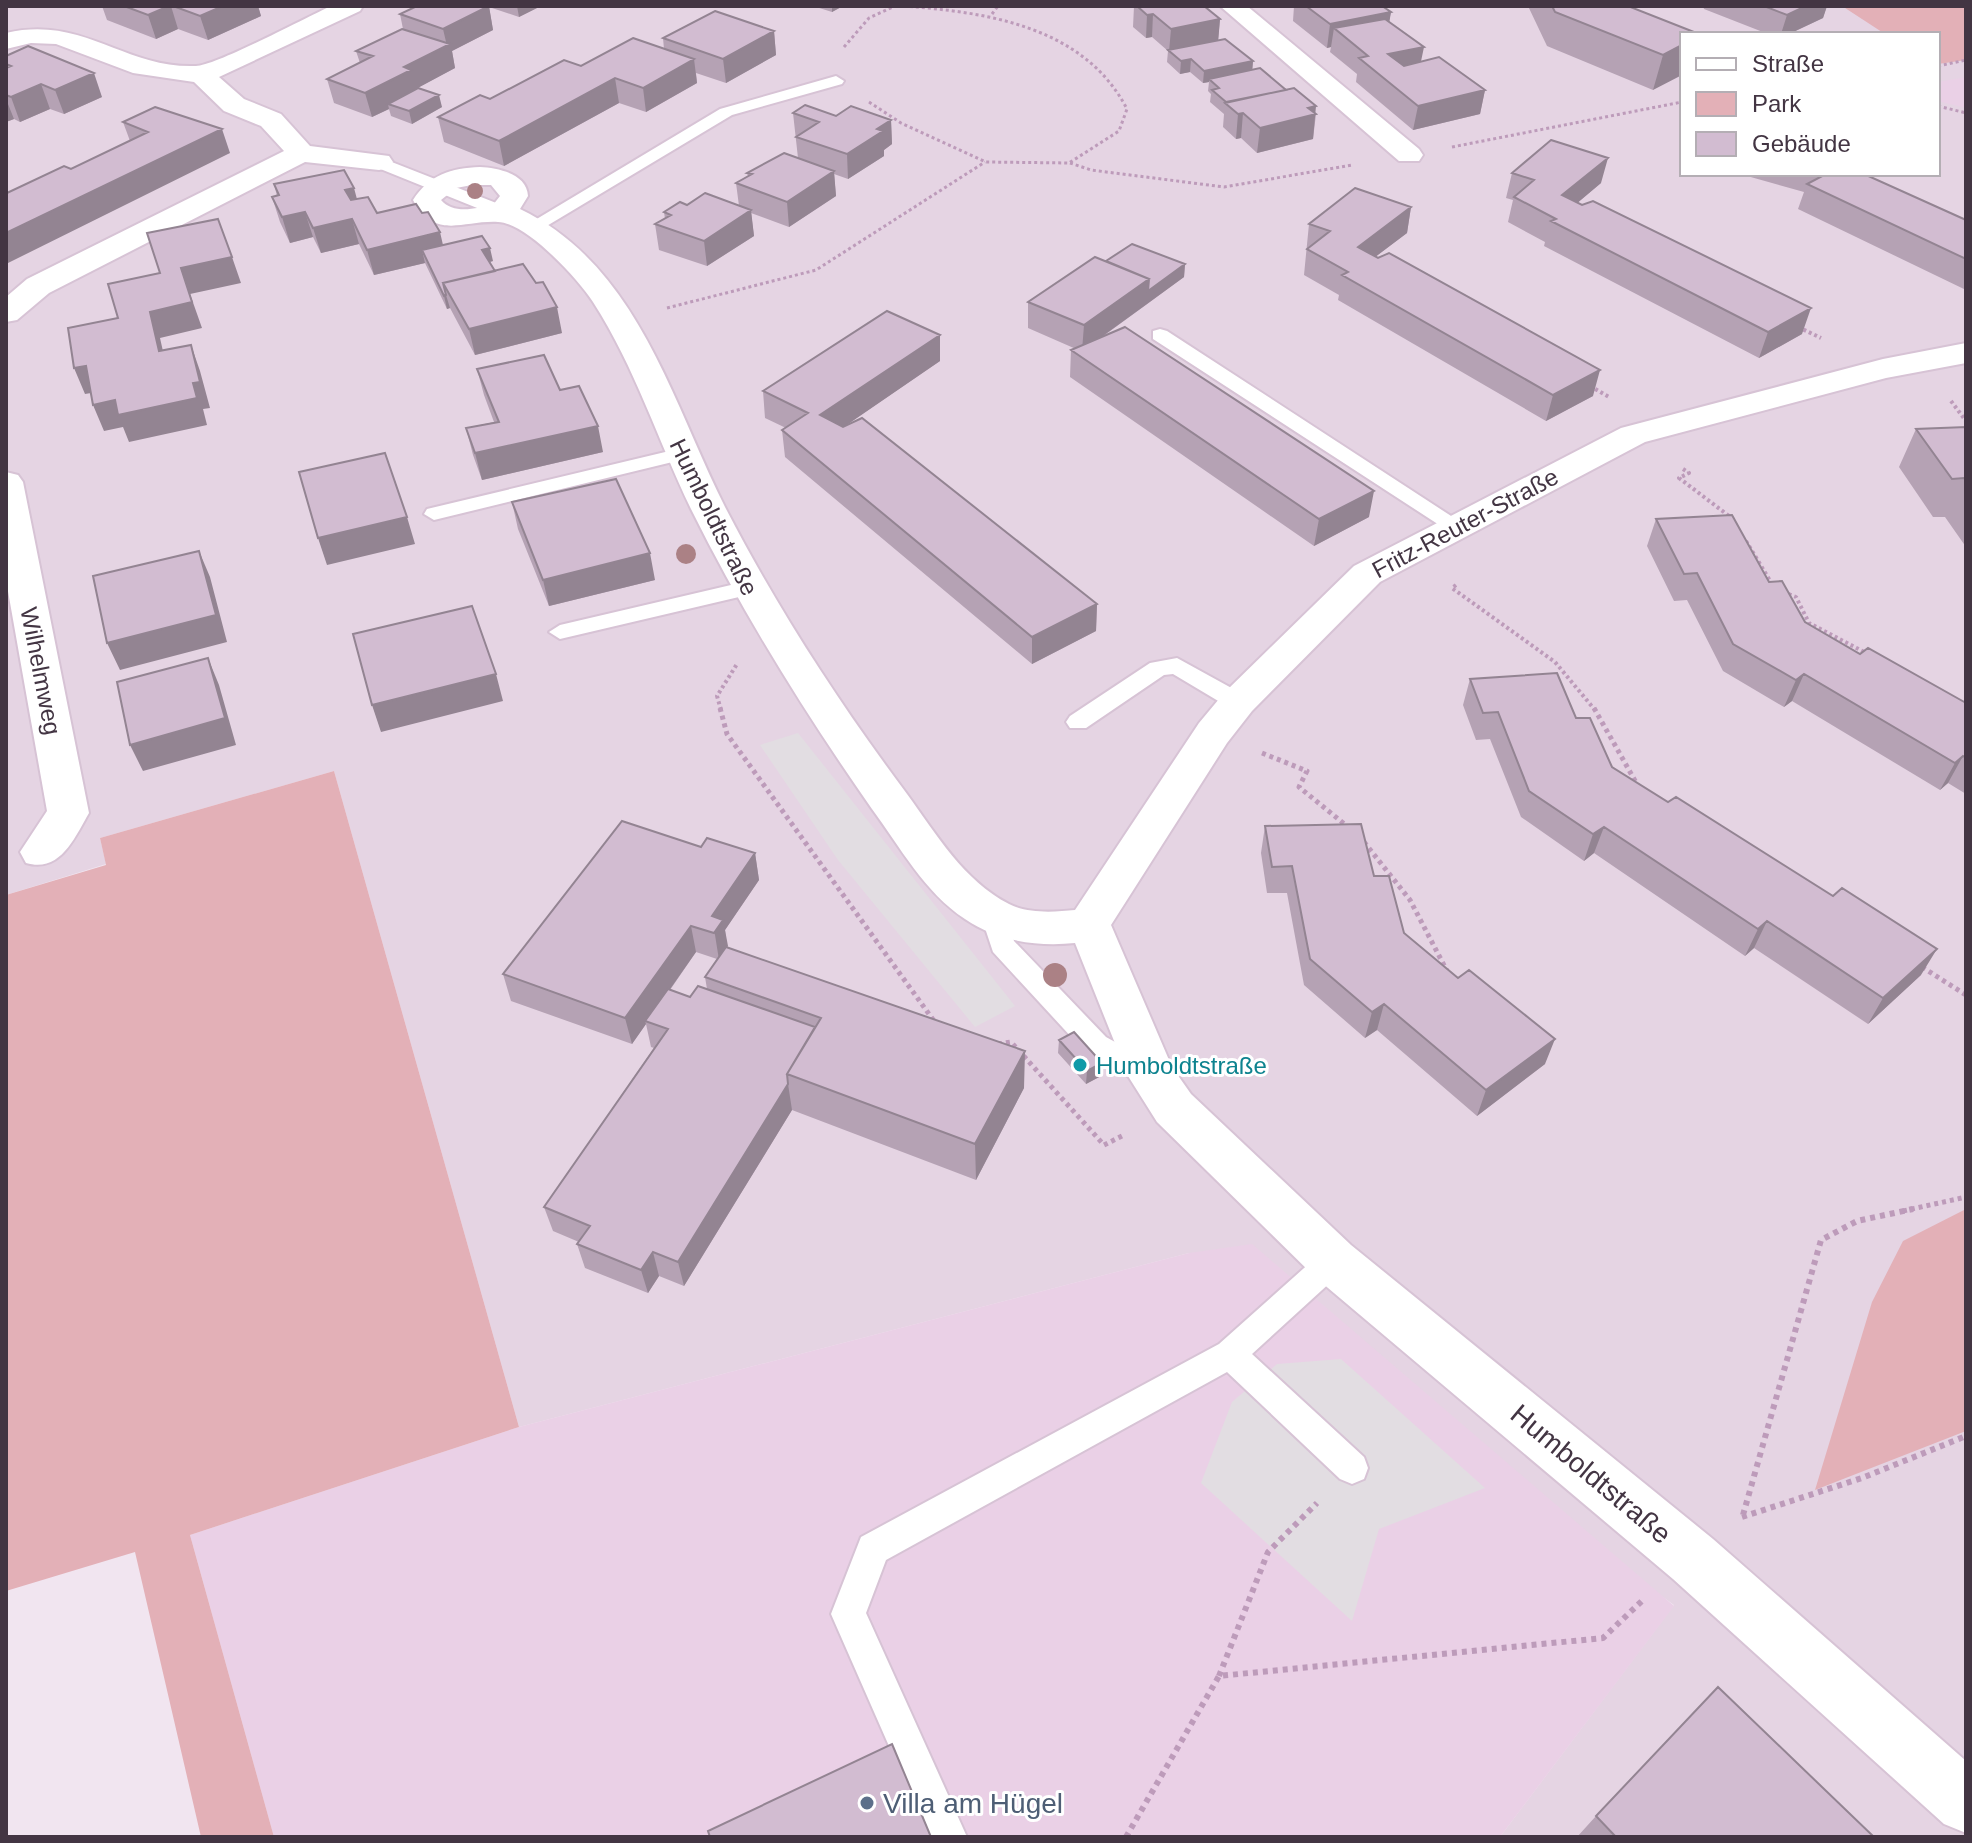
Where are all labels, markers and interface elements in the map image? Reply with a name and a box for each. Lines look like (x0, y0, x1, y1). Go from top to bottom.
legend (1680, 32, 1940, 176)
text: Straße (1752, 50, 1824, 77)
text: Park (1752, 90, 1802, 117)
text: Gebäude (1752, 130, 1851, 157)
street label: Humboldtstraße (664, 434, 764, 600)
street label: Fritz-Reuter-Straße (1367, 463, 1563, 583)
street label: Wilhelmweg (15, 605, 67, 737)
place label: Humboldtstraße (1096, 1052, 1267, 1079)
marker: Humboldtstraße (1071, 1056, 1089, 1074)
street label: Humboldtstraße (1505, 1398, 1677, 1550)
place label: Villa am Hügel (883, 1788, 1063, 1819)
marker: Villa am Hügel (858, 1794, 876, 1812)

